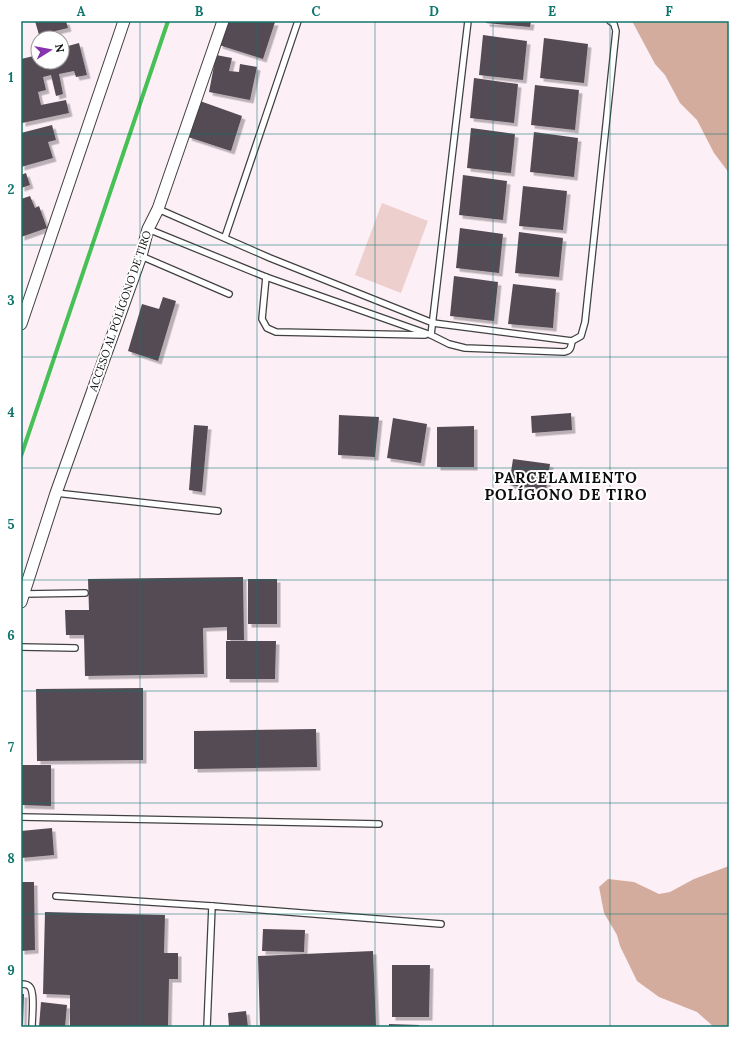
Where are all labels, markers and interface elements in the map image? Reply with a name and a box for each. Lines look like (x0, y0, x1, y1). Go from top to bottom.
text: A (77, 3, 86, 20)
text: B (195, 3, 204, 20)
text: C (312, 3, 321, 20)
text: D (429, 3, 439, 20)
text: E (548, 3, 556, 20)
text: F (665, 3, 673, 20)
north arrow (30, 30, 70, 70)
text: N (52, 43, 68, 54)
text: 1 (8, 69, 14, 86)
text: 2 (8, 181, 15, 198)
street label: ACCESO AL POLÍGONO DE TIRO (85, 228, 154, 394)
text: 3 (7, 292, 15, 309)
text: 4 (7, 404, 15, 421)
district label: PARCELAMIENTO POLÍGONO DE TIRO (484, 468, 648, 504)
text: 5 (7, 516, 15, 533)
text: 6 (7, 627, 15, 644)
text: 7 (8, 739, 14, 756)
text: 8 (7, 850, 15, 867)
text: 9 (7, 962, 15, 979)

